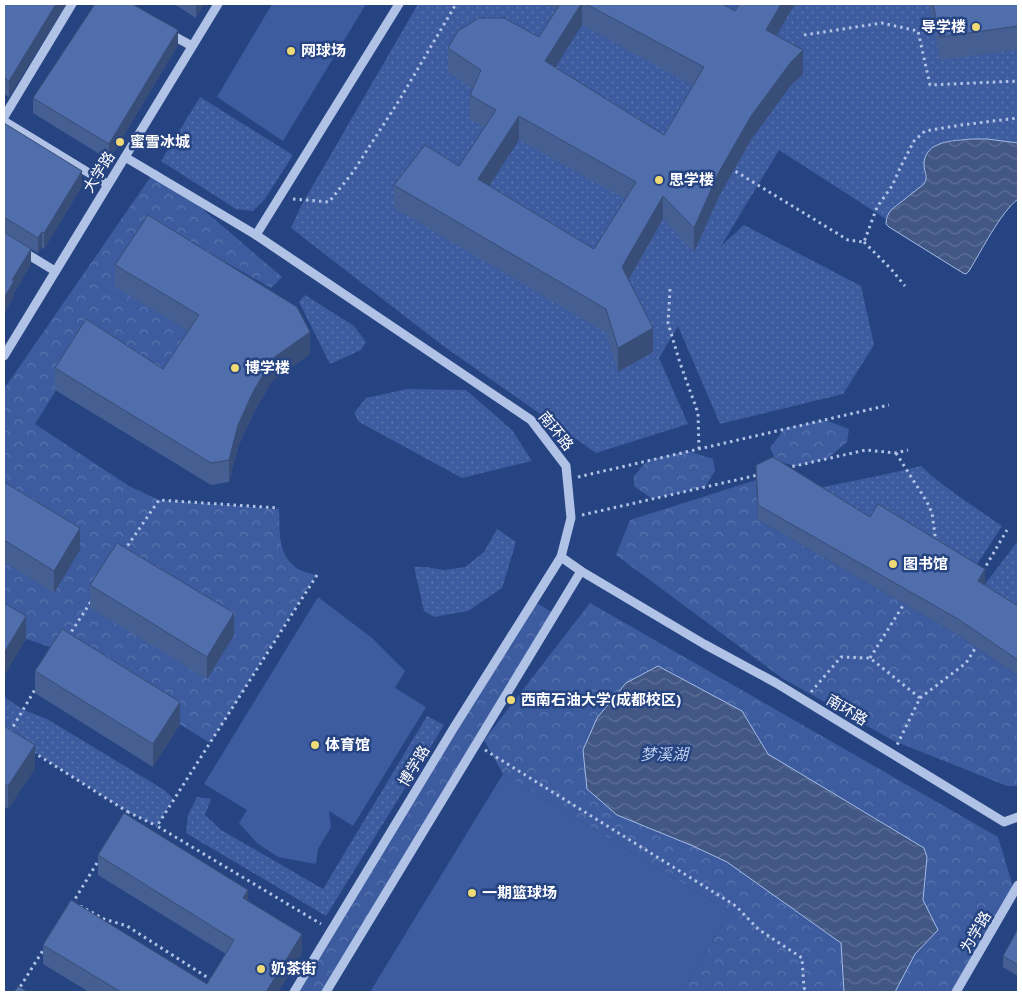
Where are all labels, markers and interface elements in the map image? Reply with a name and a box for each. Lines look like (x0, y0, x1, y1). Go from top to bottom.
place label: 导学楼 (921, 16, 966, 36)
marker: 导学楼 (970, 21, 982, 33)
place label: 网球场 (301, 40, 346, 60)
marker: 网球场 (285, 45, 297, 57)
place label: 蜜雪冰城 (130, 131, 190, 151)
marker: 蜜雪冰城 (114, 136, 126, 148)
street label: 大学路 (78, 147, 119, 196)
place label: 思学楼 (669, 169, 714, 189)
marker: 思学楼 (653, 174, 665, 186)
place label: 博学楼 (245, 357, 290, 377)
marker: 博学楼 (229, 362, 241, 374)
street label: 南环路 (535, 407, 579, 454)
place label: 图书馆 (903, 553, 948, 573)
marker: 图书馆 (887, 558, 899, 570)
place label: 西南石油大学(成都校区) (521, 689, 681, 709)
street label: 南环路 (823, 689, 872, 729)
marker: 西南石油大学(成都校区) (505, 694, 517, 706)
place label: 体育馆 (325, 734, 370, 754)
marker: 体育馆 (309, 739, 321, 751)
street label: 博学路 (393, 741, 433, 790)
water label: 梦溪湖 (640, 743, 691, 765)
place label: 一期篮球场 (482, 882, 557, 902)
marker: 一期篮球场 (466, 887, 478, 899)
street label: 为学路 (955, 907, 995, 956)
place label: 奶茶街 (271, 958, 316, 978)
marker: 奶茶街 (255, 963, 267, 975)

